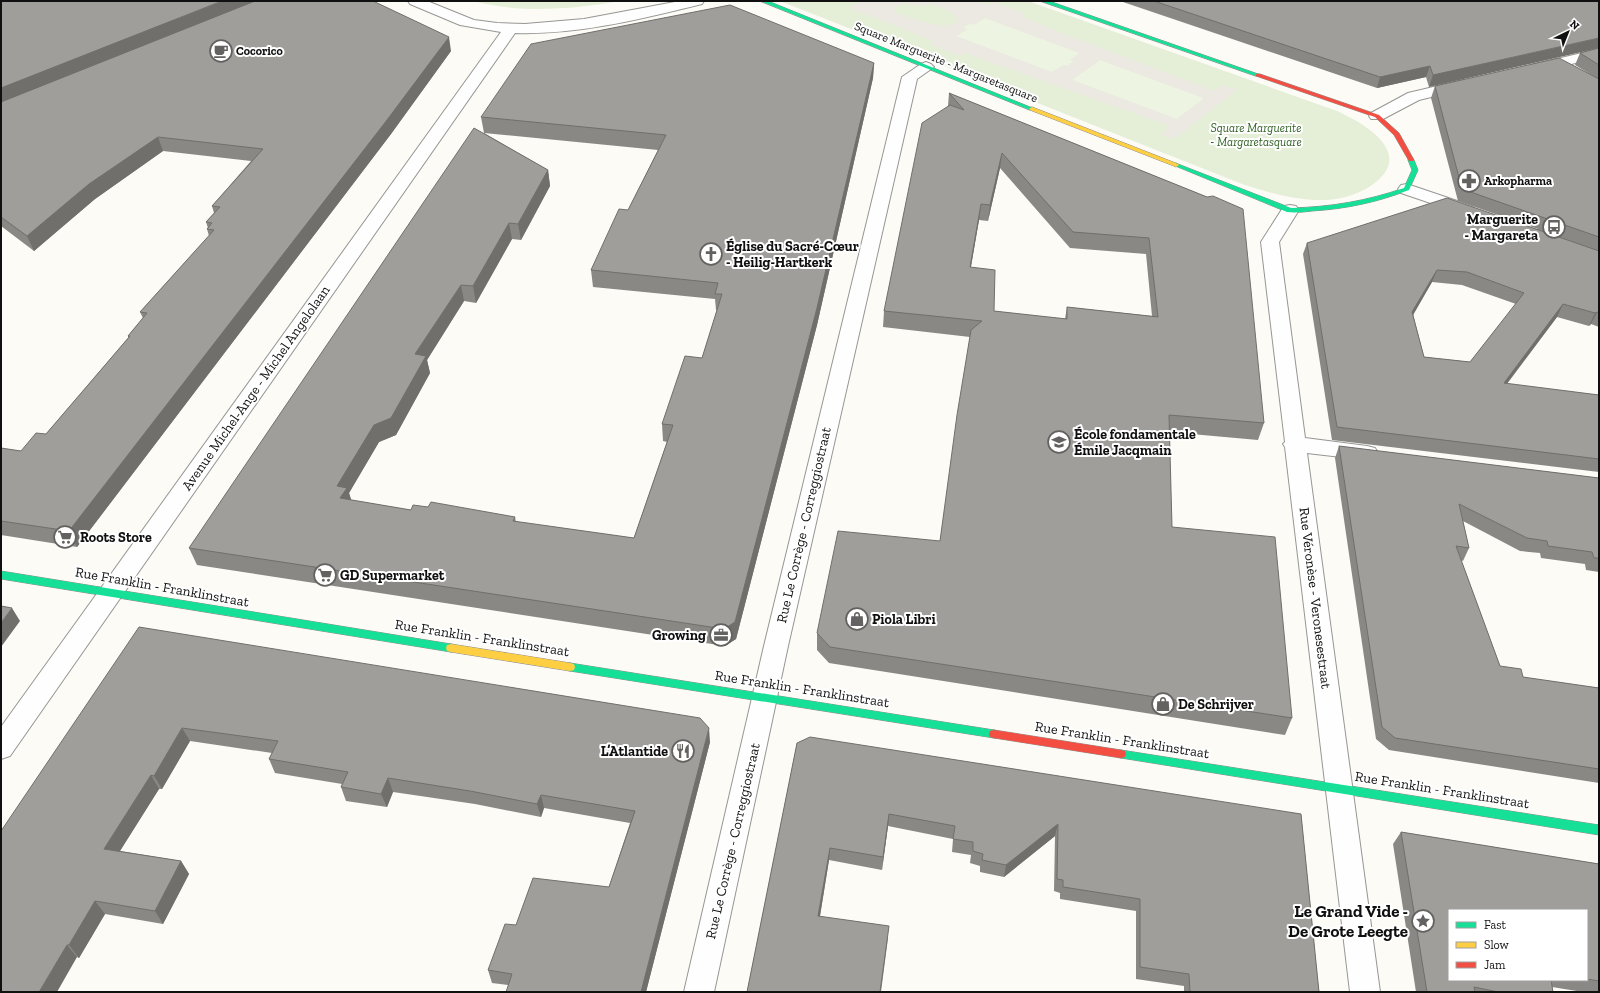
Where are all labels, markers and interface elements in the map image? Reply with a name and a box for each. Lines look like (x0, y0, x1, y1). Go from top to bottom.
north arrow (1548, 12, 1588, 52)
text: N (1567, 17, 1582, 33)
street label: Square Marguerite - Margaretasquare (852, 19, 1040, 105)
cafe icon: Cocorico (208, 38, 234, 64)
place label: Cocorico (236, 44, 283, 58)
park label: Square Marguerite - Margaretasquare (1210, 121, 1302, 149)
pharmacy icon: Arkopharma (1456, 168, 1482, 194)
place label: Arkopharma (1484, 174, 1552, 188)
place label: Marguerite - Margareta (1465, 211, 1538, 244)
bus stop icon: Marguerite - Margareta (1541, 214, 1567, 240)
place label: Église du Sacré-Cœur - Heilig-Hartkerk (726, 238, 859, 271)
church icon: Église du Sacré-Cœur - Heilig-Hartkerk (698, 241, 724, 267)
street label: Avenue Michel-Ange - Michel Angelolaan (178, 282, 334, 494)
street label: Rue Le Corrège - Correggiostraat (773, 425, 835, 625)
place label: École fondamentale Émile Jacqmain (1074, 426, 1196, 459)
school or university icon: École fondamentale Émile Jacqmain (1046, 429, 1072, 455)
street label: Rue Véronèse - Veronesestraat (1295, 506, 1335, 690)
supermarket icon: Roots Store (52, 524, 78, 550)
place label: Roots Store (80, 529, 152, 546)
supermarket icon: GD Supermarket (312, 562, 338, 588)
street label: Rue Franklin - Franklinstraat (74, 563, 251, 611)
place label: GD Supermarket (340, 567, 445, 584)
shop icon: Piola Libri (844, 606, 870, 632)
place label: Piola Libri (872, 611, 936, 628)
street label: Rue Franklin - Franklinstraat (394, 616, 571, 660)
office icon: Growing (708, 622, 734, 648)
place label: Growing (652, 627, 706, 644)
street label: Rue Franklin - Franklinstraat (714, 667, 891, 711)
shop icon: De Schrijver (1150, 691, 1176, 717)
place label: De Schrijver (1178, 696, 1254, 713)
street label: Rue Franklin - Franklinstraat (1034, 718, 1211, 762)
restaurant icon: L’Atlantide (670, 738, 696, 764)
street label: Rue Le Corrège - Correggiostraat (702, 741, 764, 941)
place label: L’Atlantide (601, 743, 668, 760)
street label: Rue Franklin - Franklinstraat (1354, 768, 1531, 812)
place label: Le Grand Vide - De Grote Leegte (1288, 901, 1408, 941)
place icon: Le Grand Vide - De Grote Leegte (1410, 908, 1436, 934)
legend (1448, 909, 1588, 981)
text: Fast (1484, 918, 1507, 932)
text: Slow (1484, 938, 1510, 952)
text: Jam (1484, 958, 1506, 972)

